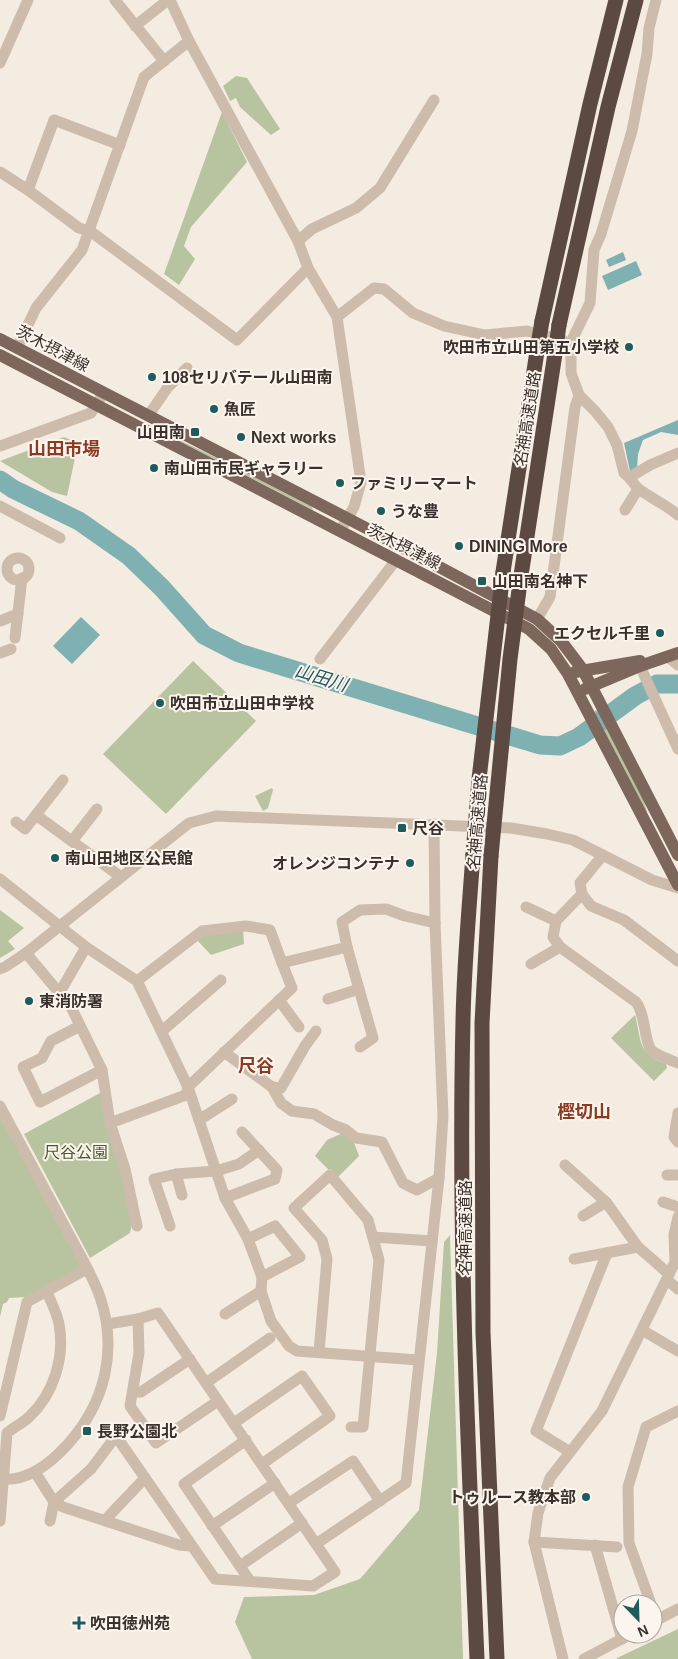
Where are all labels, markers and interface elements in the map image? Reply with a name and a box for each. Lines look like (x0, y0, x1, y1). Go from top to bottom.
street label: 茨木摂津線 (13, 322, 92, 375)
place label: 吹田市立山田第五小学校 (443, 339, 619, 356)
marker: 吹田市立山田第五小学校 (623, 341, 635, 353)
place label: 108セリバテール山田南 (162, 369, 333, 386)
street label: 名神高速道路 (512, 370, 543, 468)
marker: 108セリバテール山田南 (146, 371, 158, 383)
place label: 魚匠 (224, 400, 256, 418)
marker: 魚匠 (208, 403, 220, 415)
place label: 山田南 (137, 424, 185, 441)
marker: 山田南 (189, 426, 201, 438)
place label: Next works (251, 429, 336, 446)
marker: Next works (235, 431, 247, 443)
district label: 山田市場 (28, 439, 100, 459)
place label: 南山田市民ギャラリー (164, 460, 324, 477)
marker: 南山田市民ギャラリー (148, 462, 160, 474)
place label: ファミリーマート (350, 475, 478, 492)
marker: ファミリーマート (334, 477, 346, 489)
place label: うな豊 (391, 503, 439, 520)
marker: うな豊 (375, 505, 387, 517)
street label: 茨木摂津線 (364, 521, 443, 572)
place label: DINING More (469, 538, 568, 555)
marker: DINING More (453, 540, 465, 552)
place label: 山田南名神下 (492, 572, 588, 590)
marker: 山田南名神下 (476, 575, 488, 587)
place label: エクセル千里 (554, 625, 650, 642)
marker: エクセル千里 (654, 627, 666, 639)
water label: 山田川 (292, 661, 352, 696)
place label: 吹田市立山田中学校 (170, 695, 314, 712)
marker: 吹田市立山田中学校 (154, 697, 166, 709)
street label: 名神高速道路 (465, 773, 490, 871)
place label: 尺谷 (412, 820, 444, 837)
marker: 尺谷 (396, 822, 408, 834)
place label: 南山田地区公民館 (65, 850, 193, 867)
marker: 南山田地区公民館 (49, 852, 61, 864)
place label: オレンジコンテナ (272, 855, 400, 872)
marker: オレンジコンテナ (404, 857, 416, 869)
place label: 東消防署 (39, 993, 103, 1010)
marker: 東消防署 (23, 995, 35, 1007)
district label: 尺谷 (238, 1056, 274, 1076)
district label: 樫切山 (557, 1102, 611, 1122)
park label: 尺谷公園 (44, 1144, 108, 1161)
street label: 名神高速道路 (457, 1180, 474, 1276)
place label: 長野公園北 (97, 1423, 177, 1440)
marker: 長野公園北 (81, 1425, 93, 1437)
place label: トゥルース教本部 (449, 1489, 576, 1506)
marker: トゥルース教本部 (580, 1491, 592, 1503)
north arrow (613, 1594, 663, 1644)
place label: 吹田徳州苑 (90, 1614, 170, 1632)
marker: 吹田徳州苑 (72, 1616, 86, 1630)
text: N (635, 1622, 651, 1640)

